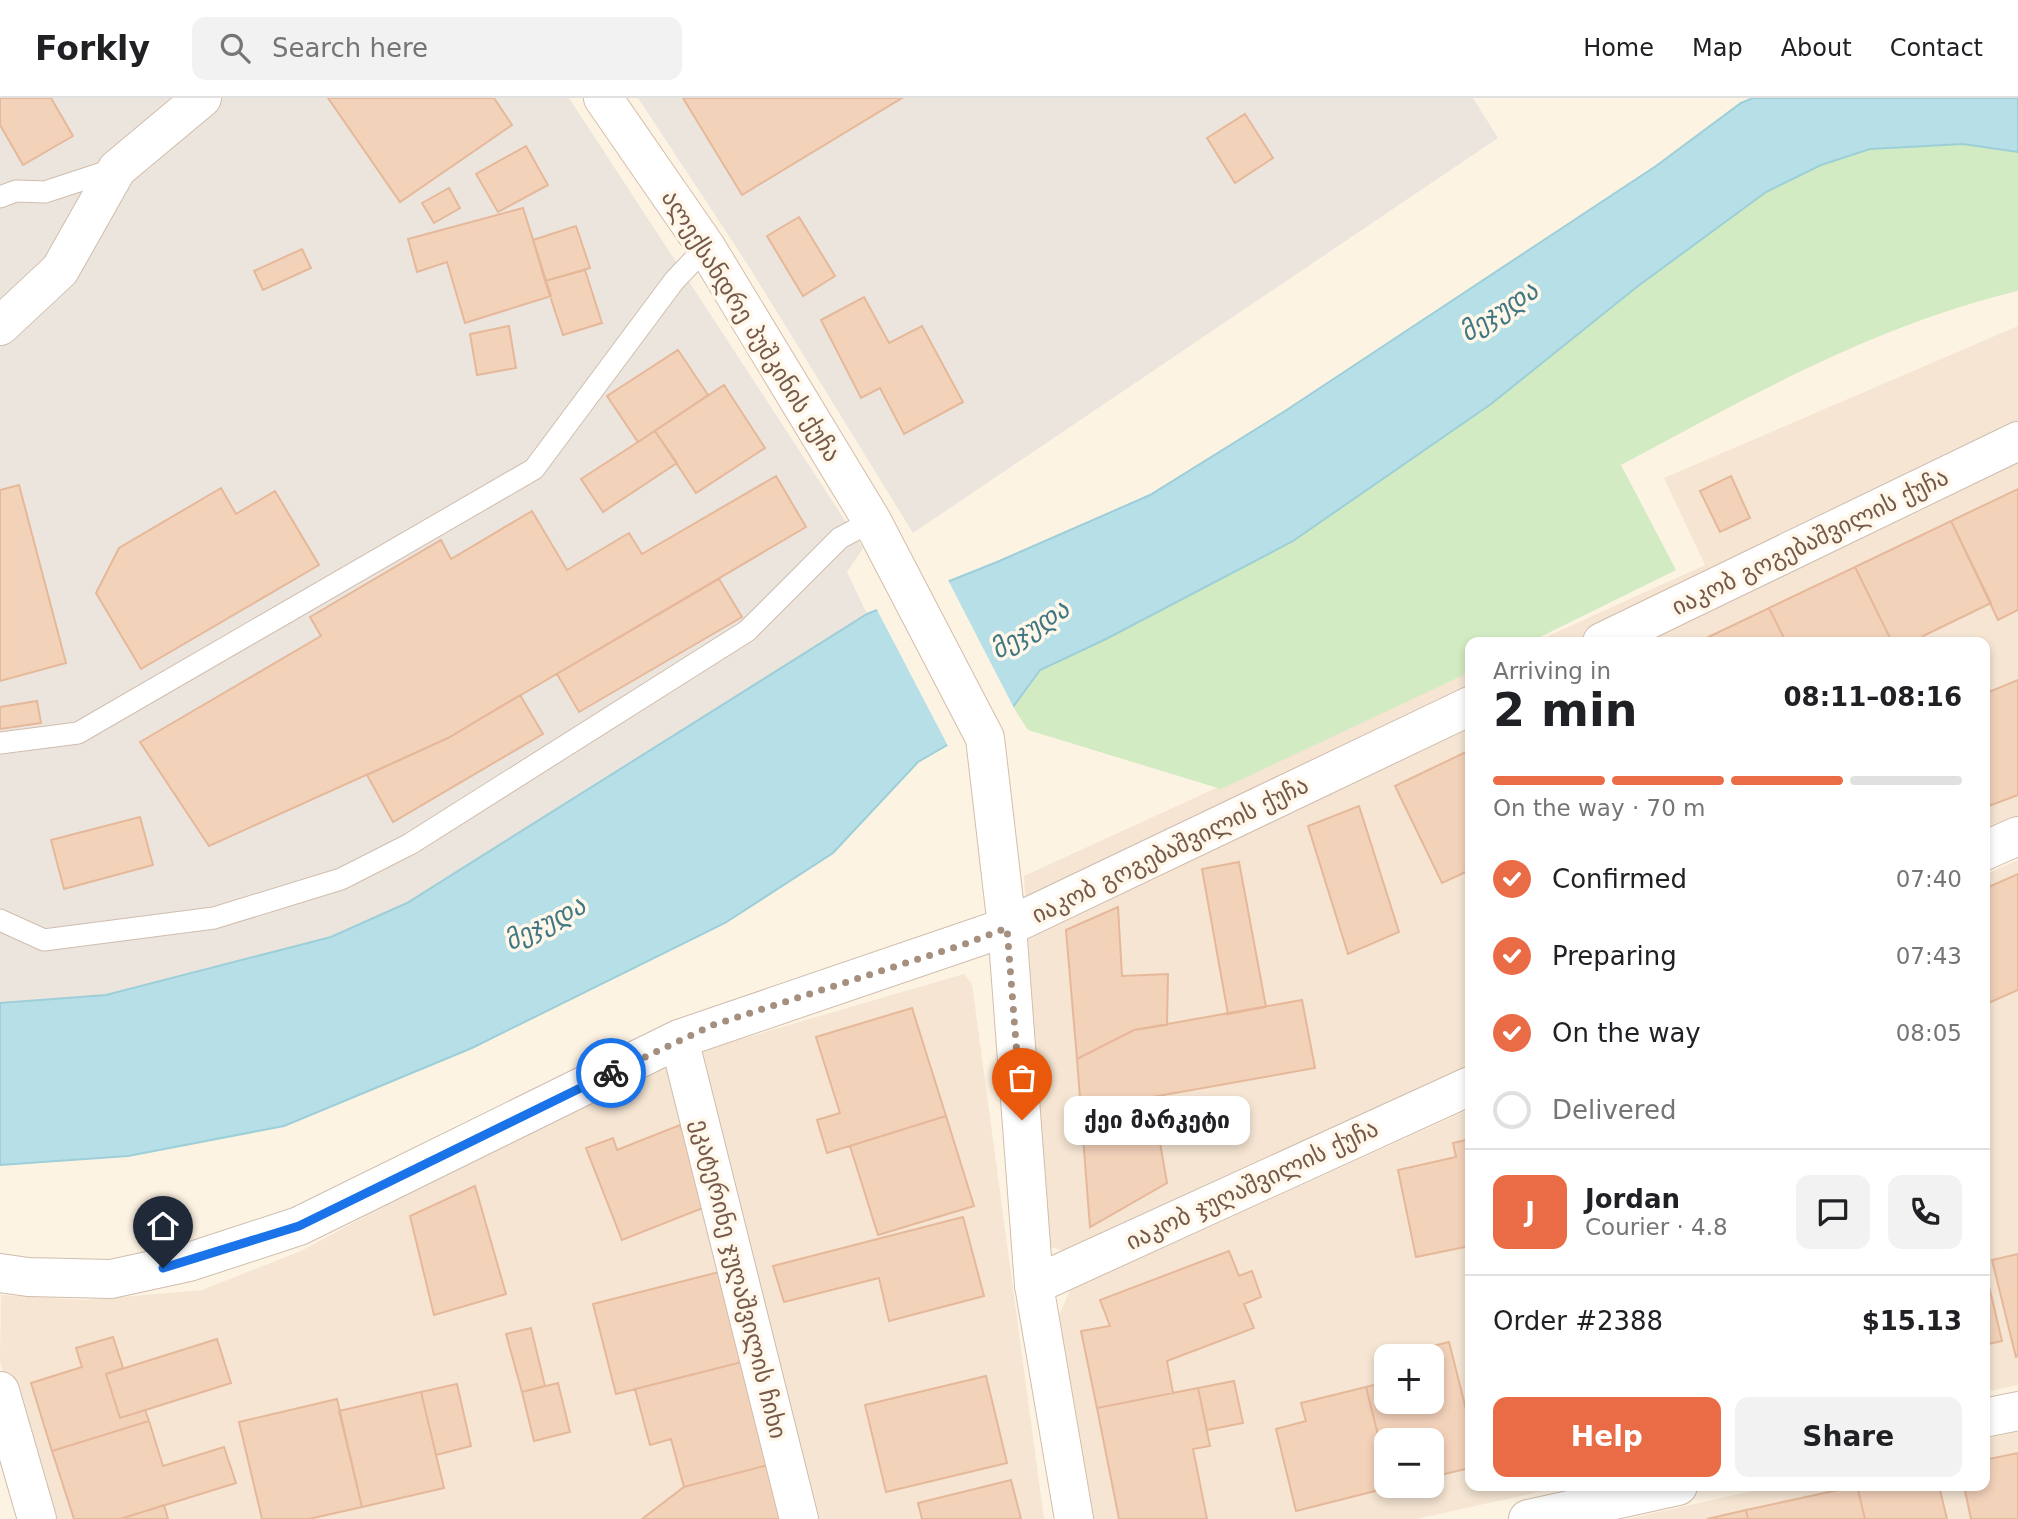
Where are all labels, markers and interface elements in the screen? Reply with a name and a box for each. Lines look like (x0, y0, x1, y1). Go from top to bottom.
search box (192, 17, 682, 80)
text: Forkly (35, 29, 150, 68)
icon: search (216, 29, 254, 67)
text: Search here (272, 33, 428, 63)
text: Home (1583, 34, 1654, 62)
text: Map (1692, 34, 1743, 62)
text: About (1781, 34, 1852, 62)
text: Contact (1890, 34, 1983, 62)
street label: ალექსანდრე პუშკინის ქუჩა (656, 185, 846, 467)
water label: მეჯუდა (1454, 274, 1544, 347)
street label: იაკობ გოგებაშვილის ქუჩა (1667, 463, 1953, 621)
water label: მეჯუდა (985, 593, 1075, 665)
text: Arriving in (1493, 658, 1611, 684)
text: 08:11–08:16 (1783, 682, 1962, 712)
text: 2 min (1493, 683, 1637, 737)
street label: იაკობ გოგებაშვილის ქუჩა (1027, 771, 1313, 929)
text: On the way · 70 m (1493, 795, 1705, 821)
icon: check (1493, 860, 1531, 898)
text: Confirmed (1552, 864, 1687, 894)
text: 07:40 (1896, 866, 1962, 892)
water label: მეჯუდა (500, 890, 591, 956)
icon: check (1493, 937, 1531, 975)
text: Preparing (1552, 941, 1677, 971)
text: 07:43 (1896, 943, 1962, 969)
icon: check (1493, 1014, 1531, 1052)
text: On the way (1552, 1018, 1701, 1048)
text: 08:05 (1896, 1020, 1962, 1046)
courier (576, 1038, 646, 1108)
pin (992, 1048, 1052, 1120)
icon: bike (592, 1054, 630, 1092)
icon: bag (1003, 1059, 1041, 1097)
text: Delivered (1552, 1095, 1676, 1125)
callout: ქეი მარკეტი (1064, 1096, 1250, 1144)
text: ქეი მარკეტი (1084, 1107, 1230, 1133)
street label: იაკობ ჯუღაშვილის ქუჩა (1121, 1114, 1383, 1256)
street label: ეკატერინე ჯუღაშვილის ჩიხი (686, 1116, 792, 1442)
button: chat (1796, 1175, 1870, 1249)
button: phone (1888, 1175, 1962, 1249)
text: Jordan (1585, 1184, 1680, 1214)
pin (133, 1196, 193, 1268)
text: J (1525, 1197, 1535, 1227)
icon: home (144, 1207, 182, 1245)
text: Courier · 4.8 (1585, 1214, 1728, 1240)
text: Order #2388 (1493, 1306, 1663, 1336)
text: $15.13 (1862, 1306, 1962, 1336)
map controls (1374, 1344, 1444, 1498)
button: + (1374, 1344, 1444, 1414)
button: Help (1493, 1397, 1721, 1477)
button: Share (1735, 1397, 1962, 1477)
button: − (1374, 1428, 1444, 1498)

